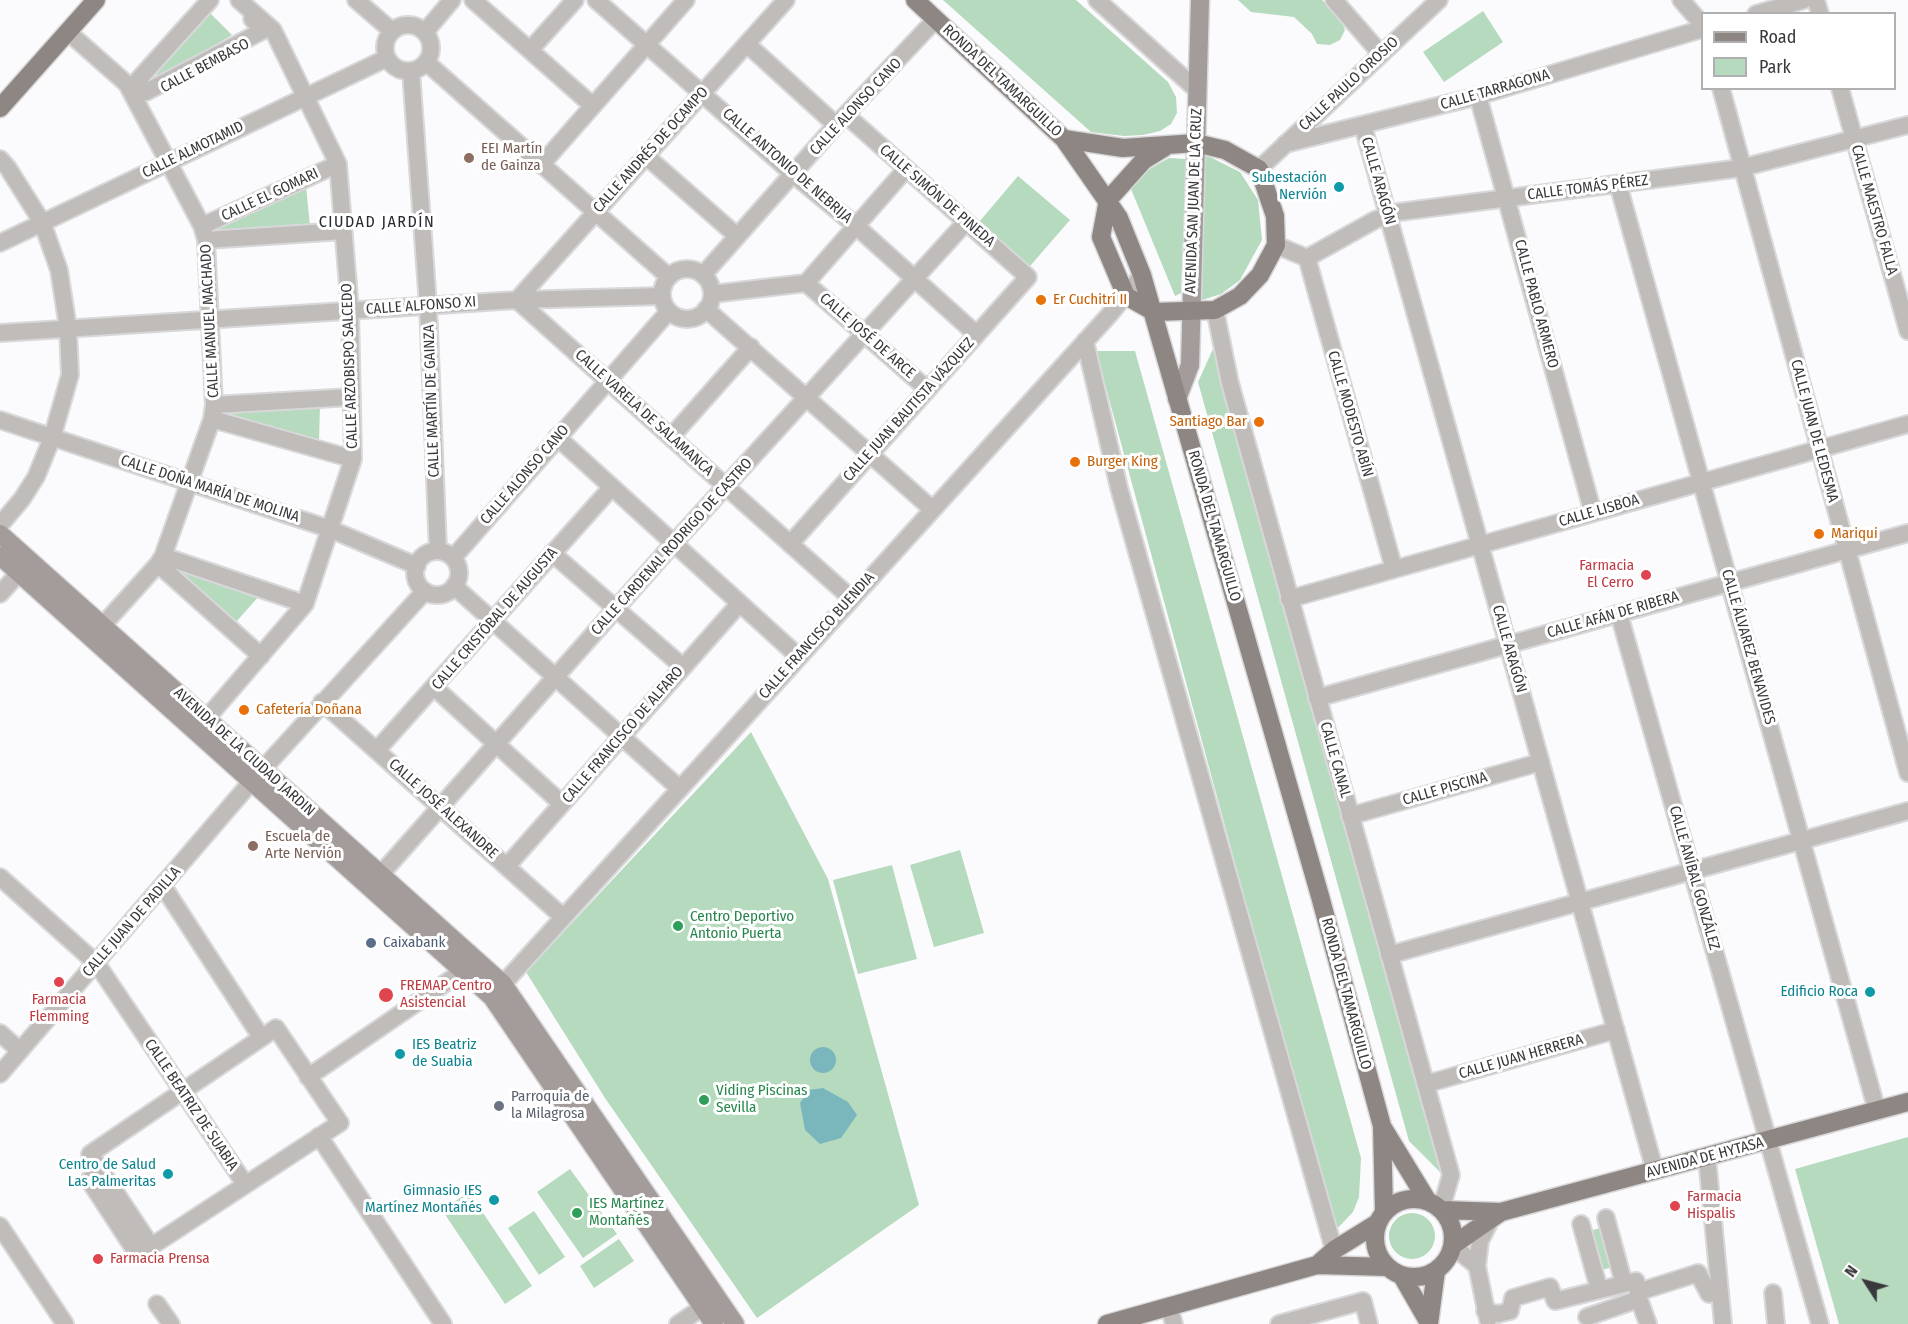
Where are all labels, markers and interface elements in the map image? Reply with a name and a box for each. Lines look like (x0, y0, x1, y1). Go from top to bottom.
legend (1701, 12, 1896, 90)
street label: RONDA DEL TAMARGUILLO (939, 21, 1065, 141)
text: Road (1759, 26, 1796, 48)
street label: CALLE PAULO OROSIO (1296, 33, 1402, 135)
street label: CALLE BEMBASO (157, 35, 253, 97)
street label: CALLE ALONSO CANO (806, 55, 906, 159)
text: Park (1759, 56, 1791, 78)
street label: CALLE TARRAGONA (1438, 66, 1552, 114)
street label: CALLE ANDRÉS DE OCAMPO (590, 83, 712, 217)
street label: CALLE ANTONIO DE NEBRIJA (718, 105, 856, 227)
street label: AVENIDA SAN JUAN DE LA CRUZ (1182, 108, 1206, 294)
street label: CALLE ALMOTAMID (139, 118, 247, 182)
street label: CALLE ARAGÓN (1357, 135, 1399, 227)
place label: EEI Martín de Gainza (481, 140, 542, 175)
street label: CALLE SIMÓN DE PINEDA (876, 141, 998, 251)
street label: CALLE MAESTRO FALLA (1847, 143, 1901, 277)
marker: EEI Martín de Gainza (462, 151, 476, 165)
street label: CALLE EL GOMARI (219, 165, 321, 225)
place label: Subestación Nervión (1252, 169, 1327, 204)
street label: CALLE TOMÁS PÉREZ (1527, 172, 1649, 204)
marker: Subestación Nervión (1332, 180, 1346, 194)
district label: CIUDAD JARDÍN (319, 213, 435, 233)
street label: CALLE PABLO ARMERO (1510, 238, 1562, 370)
street label: CALLE MANUEL MACHADO (197, 244, 223, 398)
street label: CALLE ARZOBISPO SALCEDO (338, 283, 362, 449)
street label: CALLE JOSÉ DE ARCE (816, 290, 918, 382)
place label: Er Cuchitrí II (1053, 291, 1127, 309)
street label: CALLE ALFONSO XI (365, 293, 477, 319)
marker: Er Cuchitrí II (1034, 293, 1048, 307)
street label: CALLE MARTÍN DE GAINZA (420, 324, 444, 478)
street label: CALLE JUAN BAUTISTA VÁZQUEZ (840, 334, 978, 486)
street label: CALLE VARELA DE SALAMANCA (571, 346, 717, 480)
street label: CALLE MODESTO ABÍN (1323, 349, 1377, 479)
street label: CALLE JUAN DE LEDESMA (1786, 358, 1842, 504)
place label: Santiago Bar (1169, 413, 1247, 431)
marker: Santiago Bar (1252, 415, 1266, 429)
street label: CALLE ALONSO CANO (477, 421, 573, 529)
street label: RONDA DEL TAMARGUILLO (1184, 448, 1244, 604)
street label: CALLE DOÑA MARÍA DE MOLINA (118, 452, 302, 526)
place label: Burger King (1087, 453, 1158, 471)
street label: CALLE CARDENAL RODRIGO DE CASTRO (588, 455, 756, 639)
marker: Burger King (1068, 455, 1082, 469)
street label: CALLE LISBOA (1557, 491, 1641, 531)
place label: Mariqui (1831, 525, 1878, 543)
marker: Mariqui (1812, 527, 1826, 541)
street label: CALLE CRISTÓBAL DE AUGUSTA (428, 544, 562, 694)
place label: Farmacia El Cerro (1579, 557, 1634, 592)
street label: CALLE ÁLVAREZ BENAVIDES (1717, 567, 1779, 727)
marker: Farmacia El Cerro (1639, 568, 1653, 582)
street label: CALLE FRANCISCO BUENDIA (755, 569, 879, 703)
street label: CALLE AFÁN DE RIBERA (1545, 588, 1681, 642)
street label: CALLE ARAGÓN (1488, 603, 1530, 695)
street label: CALLE FRANCISCO DE ALFARO (559, 663, 687, 807)
street label: AVENIDA DE LA CIUDAD JARDIN (170, 684, 318, 820)
place label: Cafetería Doñana (256, 701, 362, 719)
marker: Cafetería Doñana (237, 703, 251, 717)
street label: CALLE CANAL (1316, 720, 1354, 800)
street label: CALLE JOSÉ ALEXANDRE (385, 755, 501, 863)
street label: CALLE PISCINA (1401, 768, 1489, 810)
street label: CALLE ANÍBAL GONZÁLEZ (1665, 804, 1723, 952)
place label: Escuela de Arte Nervión (265, 828, 342, 863)
marker: Escuela de Arte Nervión (246, 839, 260, 853)
street label: CALLE JUAN DE PADILLA (79, 863, 185, 981)
place label: Centro Deportivo Antonio Puerta (690, 908, 794, 943)
street label: RONDA DEL TAMARGUILLO (1317, 916, 1375, 1072)
marker: Centro Deportivo Antonio Puerta (671, 919, 685, 933)
place label: Caixabank (383, 934, 445, 952)
marker: Caixabank (364, 936, 378, 950)
marker: Farmacia Flemming (52, 975, 66, 989)
place label: FREMAP Centro Asistencial (400, 977, 492, 1012)
place label: Edificio Roca (1781, 983, 1858, 1001)
marker: Edificio Roca (1863, 985, 1877, 999)
marker: FREMAP Centro Asistencial (377, 986, 395, 1004)
place label: Farmacia Flemming (29, 991, 89, 1026)
street label: CALLE JUAN HERRERA (1457, 1031, 1585, 1083)
street label: CALLE BEATRIZ DE SUABIA (140, 1036, 242, 1174)
place label: IES Beatriz de Suabia (412, 1036, 476, 1071)
marker: IES Beatriz de Suabia (393, 1047, 407, 1061)
place label: Viding Piscinas Sevilla (716, 1082, 807, 1117)
place label: Parroquia de la Milagrosa (511, 1088, 589, 1123)
marker: Viding Piscinas Sevilla (697, 1093, 711, 1107)
marker: Parroquia de la Milagrosa (492, 1099, 506, 1113)
street label: AVENIDA DE HYTASA (1644, 1134, 1766, 1182)
place label: Centro de Salud Las Palmeritas (59, 1156, 156, 1191)
marker: Centro de Salud Las Palmeritas (161, 1167, 175, 1181)
place label: Gimnasio IES Martínez Montañés (365, 1182, 482, 1217)
place label: Farmacia Hispalis (1687, 1188, 1742, 1223)
marker: Gimnasio IES Martínez Montañés (487, 1193, 501, 1207)
place label: IES Martínez Montañés (589, 1195, 664, 1230)
marker: Farmacia Hispalis (1668, 1199, 1682, 1213)
marker: IES Martínez Montañés (570, 1206, 584, 1220)
place label: Farmacia Prensa (110, 1250, 210, 1268)
marker: Farmacia Prensa (91, 1252, 105, 1266)
north arrow (1836, 1252, 1896, 1312)
text: N (1841, 1262, 1862, 1281)

